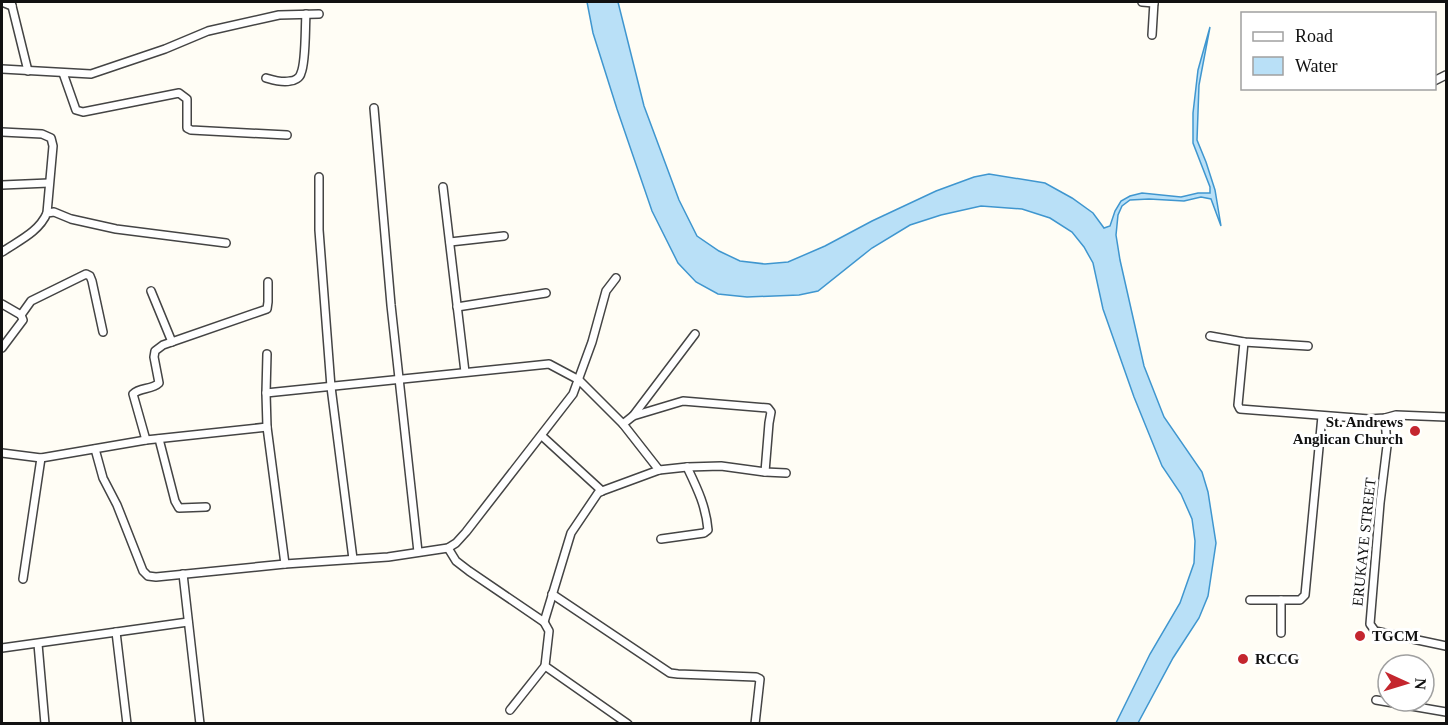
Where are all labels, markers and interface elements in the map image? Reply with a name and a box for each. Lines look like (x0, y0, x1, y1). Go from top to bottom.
legend (1241, 12, 1436, 90)
text: Road (1295, 26, 1333, 46)
text: Water (1295, 56, 1338, 76)
place label: St. Andrews Anglican Church (1293, 414, 1404, 447)
marker: St. Andrews Anglican Church (1408, 424, 1422, 438)
street label: ERUKAYE STREET (1349, 477, 1379, 607)
place label: TGCM (1372, 628, 1419, 644)
marker: TGCM (1353, 629, 1367, 643)
place label: RCCG (1255, 651, 1299, 667)
marker: RCCG (1236, 652, 1250, 666)
north arrow (1376, 653, 1436, 713)
text: N (1412, 678, 1429, 691)

